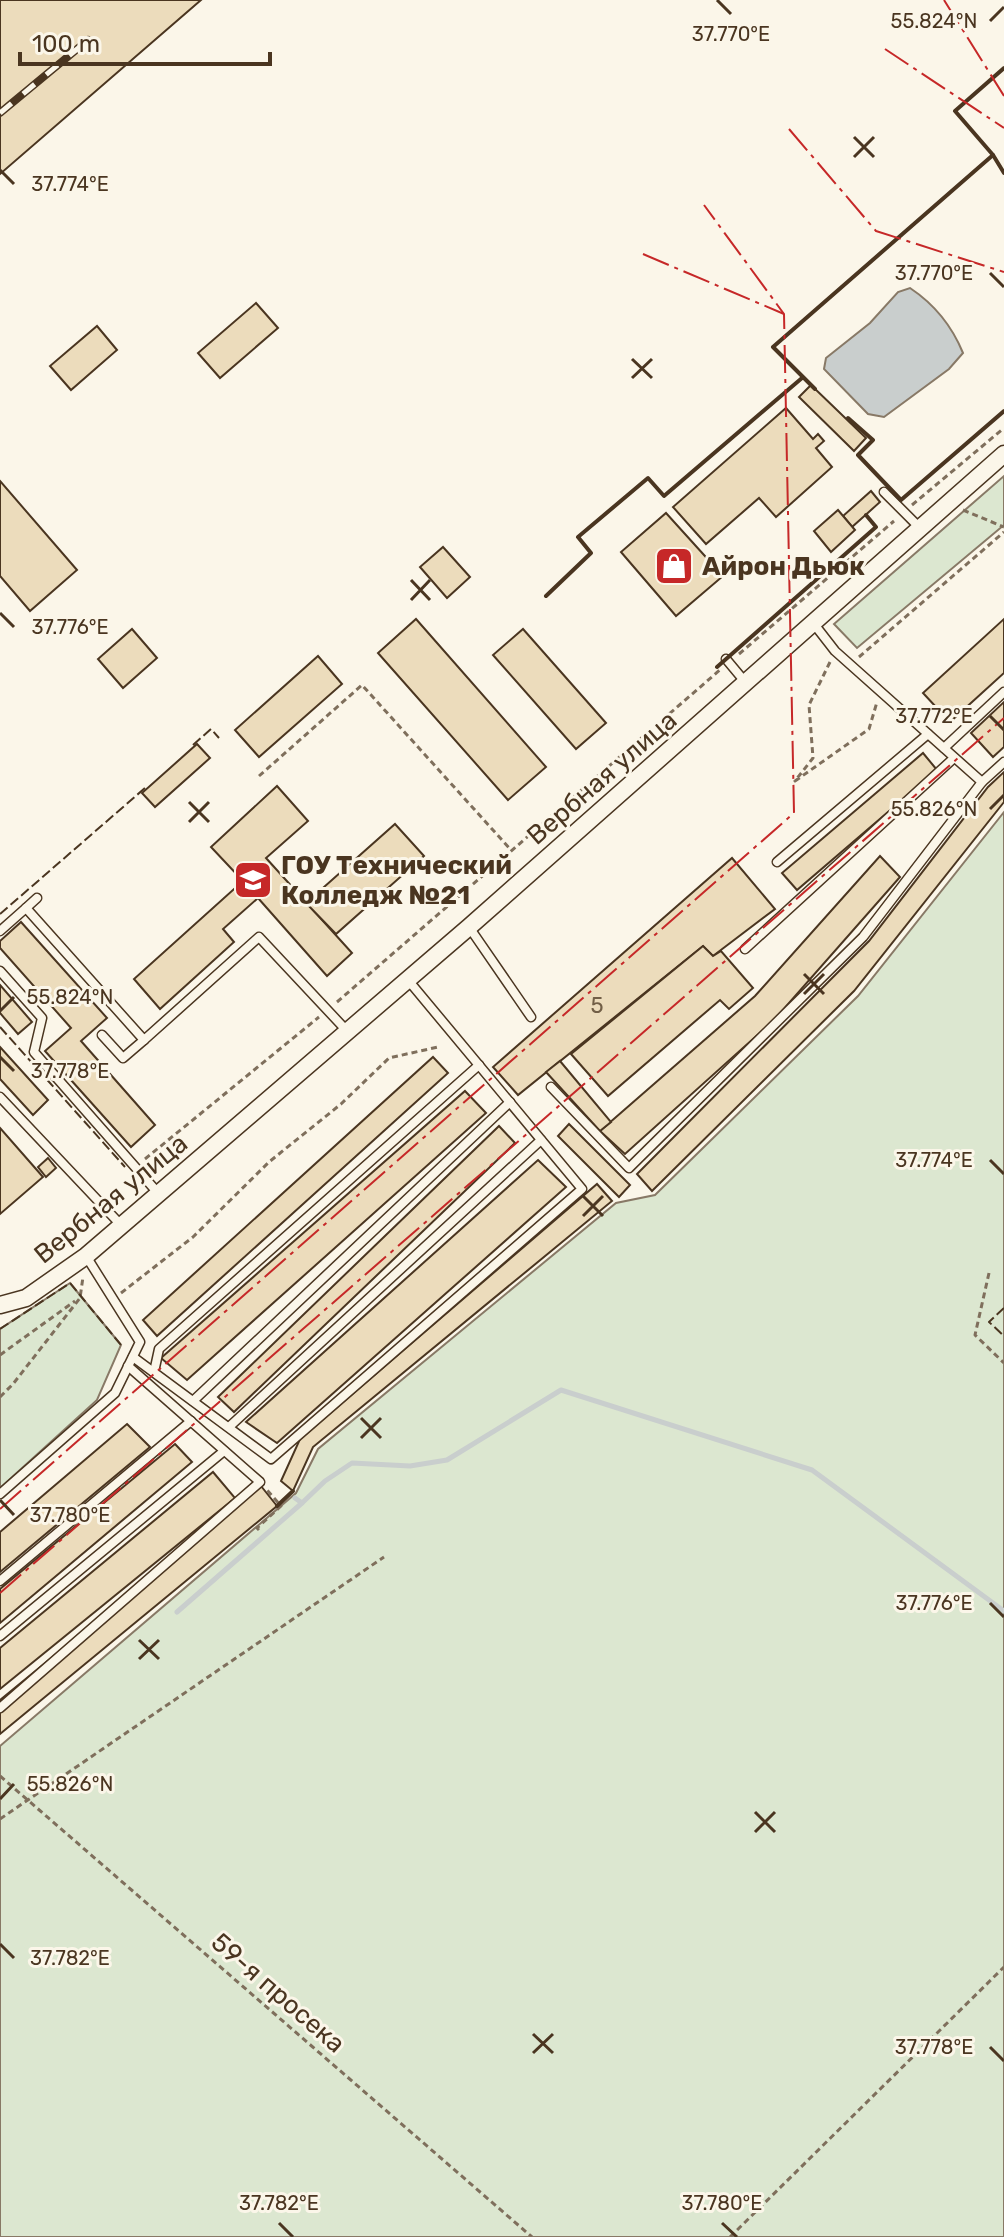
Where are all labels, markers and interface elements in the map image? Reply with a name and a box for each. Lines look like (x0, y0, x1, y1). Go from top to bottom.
text: 55.824°N (891, 9, 977, 33)
scale bar (20, 16, 270, 66)
text: 37.770°E (692, 22, 770, 46)
text: 100 m (32, 30, 100, 58)
text: 37.774°E (31, 172, 109, 196)
text: 37.770°E (895, 261, 973, 285)
shop icon: Айрон Дьюк (653, 545, 695, 587)
place label: Айрон Дьюк (702, 551, 865, 582)
text: 37.776°E (31, 615, 109, 639)
text: 37.772°E (895, 704, 973, 728)
street label: Вербная улица (521, 705, 683, 851)
text: 55.826°N (891, 797, 977, 821)
place label: ГОУ Технический Колледж №21 (281, 850, 512, 911)
school or university icon: ГОУ Технический Колледж №21 (232, 859, 274, 901)
text: 55.824°N (27, 985, 113, 1009)
house number: 5 (590, 992, 604, 1019)
text: 37.778°E (31, 1059, 109, 1083)
street label: Вербная улица (28, 1128, 194, 1270)
text: 37.774°E (895, 1148, 973, 1172)
text: 37.780°E (30, 1503, 110, 1527)
text: 37.776°E (895, 1591, 973, 1615)
text: 55.826°N (27, 1772, 113, 1796)
street label: 59-я просека (205, 1927, 351, 2059)
text: 37.782°E (30, 1946, 110, 1970)
text: 37.778°E (895, 2035, 973, 2059)
text: 37.782°E (239, 2191, 319, 2215)
text: 37.780°E (682, 2191, 762, 2215)

